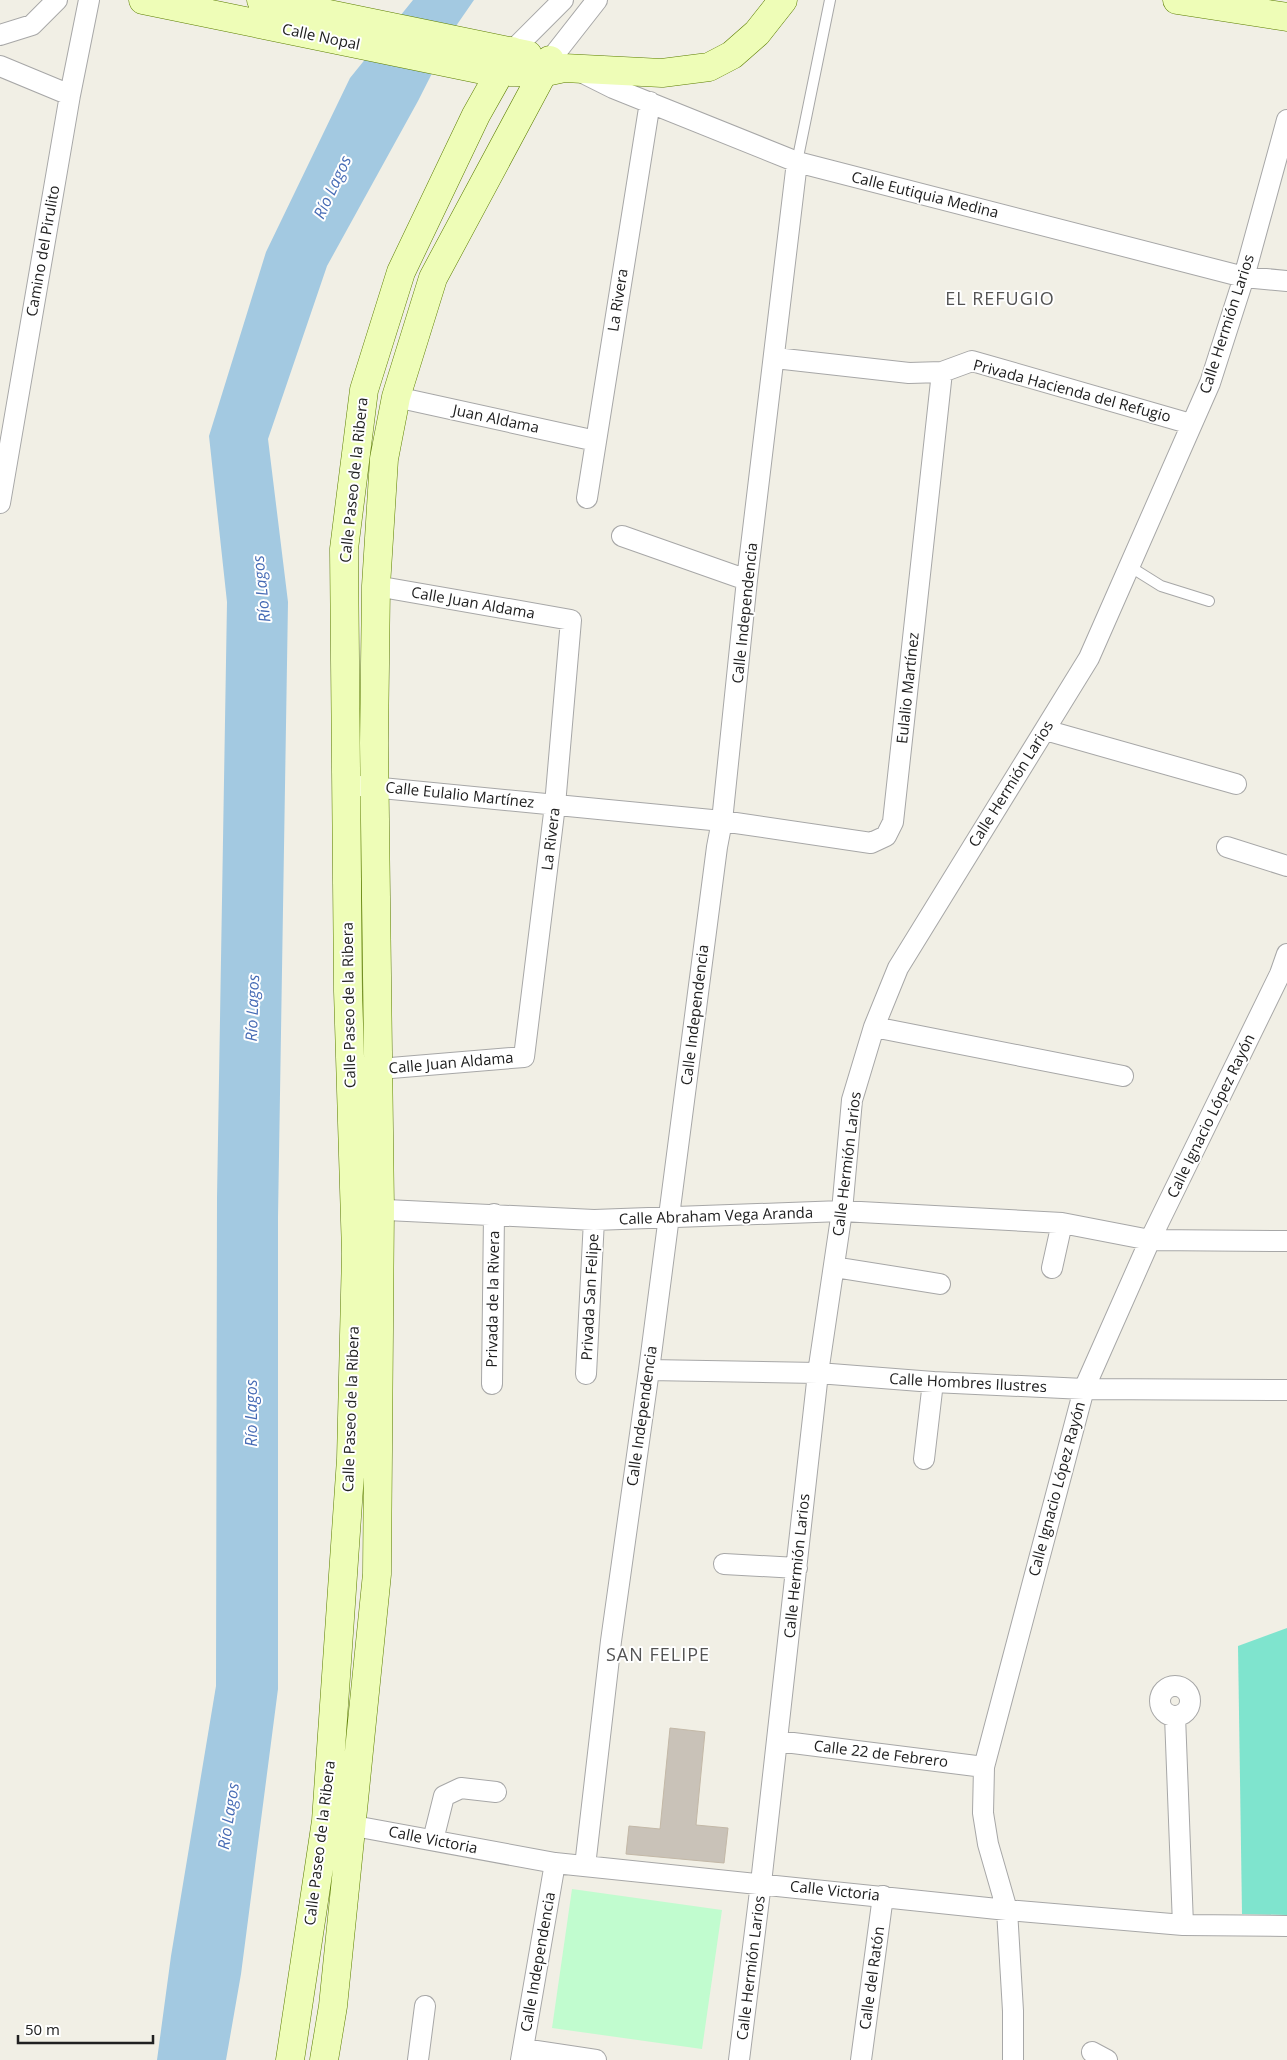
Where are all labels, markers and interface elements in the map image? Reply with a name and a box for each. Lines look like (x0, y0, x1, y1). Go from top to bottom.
street label: Calle Nopal (280, 18, 362, 54)
water label: Río Lagos (308, 152, 356, 222)
street label: Calle Eutiquia Medina (849, 166, 1001, 222)
street label: Camino del Pirulito (21, 184, 63, 318)
street label: Calle Hermión Larios (1194, 251, 1258, 396)
street label: La Rivera (602, 267, 632, 333)
district label: EL REFUGIO (945, 286, 1055, 310)
street label: Privada Hacienda del Refugio (971, 354, 1173, 426)
street label: Calle Paseo de la Ribera (334, 396, 372, 564)
street label: Juan Aldama (449, 399, 541, 437)
street label: Calle Independencia (727, 541, 761, 684)
water label: Río Lagos (247, 554, 275, 624)
street label: Calle Juan Aldama (410, 581, 537, 623)
street label: Eulalio Martínez (891, 631, 923, 745)
street label: Calle Hermión Larios (963, 717, 1057, 850)
street label: Calle Eulalio Martínez (385, 776, 536, 812)
street label: La Rivera (536, 806, 564, 872)
street label: Calle Paseo de la Ribera (337, 922, 359, 1088)
street label: Calle Independencia (675, 943, 713, 1086)
water label: Río Lagos (240, 974, 264, 1042)
street label: Calle Ignacio López Rayón (1162, 1030, 1259, 1201)
street label: Calle Juan Aldama (388, 1047, 514, 1077)
street label: Calle Hermión Larios (827, 1091, 865, 1237)
street label: Calle Abraham Vega Aranda (618, 1202, 814, 1228)
street label: Privada de la Rivera (481, 1230, 503, 1368)
street label: Privada San Felipe (576, 1233, 602, 1361)
street label: Calle Paseo de la Ribera (337, 1326, 363, 1492)
street label: Calle Independencia (621, 1344, 661, 1487)
street label: Calle Hombres Ilustres (889, 1368, 1047, 1396)
water label: Río Lagos (240, 1379, 262, 1447)
street label: Calle Ignacio López Rayón (1023, 1399, 1089, 1578)
street label: Calle Hermión Larios (778, 1493, 814, 1639)
district label: SAN FELIPE (606, 1642, 710, 1666)
street label: Calle 22 de Febrero (813, 1735, 949, 1771)
street label: Calle Paseo de la Ribera (299, 1759, 339, 1927)
water label: Río Lagos (212, 1781, 244, 1851)
street label: Calle Victoria (387, 1821, 479, 1857)
street label: Calle Victoria (789, 1875, 881, 1905)
street label: Calle Independencia (515, 1890, 559, 2033)
street label: Calle Hermión Larios (731, 1895, 769, 2041)
street label: Calle del Ratón (854, 1925, 888, 2031)
scale bar (18, 2012, 152, 2044)
text: 50 m (25, 2019, 60, 2039)

